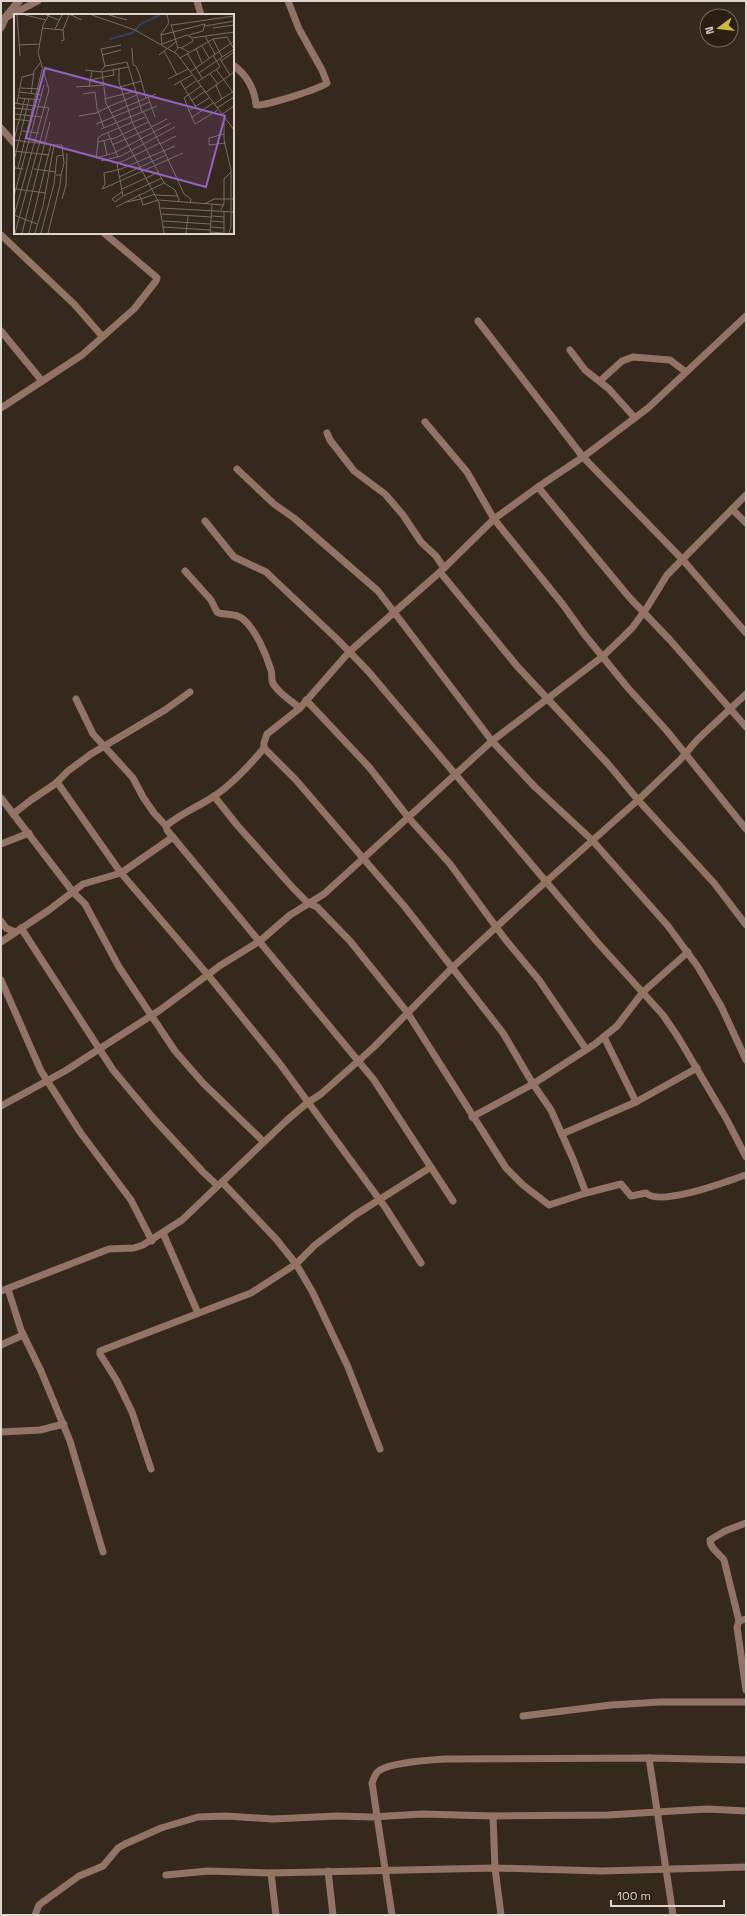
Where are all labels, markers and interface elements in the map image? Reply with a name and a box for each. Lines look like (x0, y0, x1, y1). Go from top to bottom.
north arrow (699, 8, 739, 48)
inset map (14, 14, 234, 234)
text: N (702, 25, 717, 36)
scale bar (611, 1882, 724, 1908)
text: 100 m (617, 1888, 651, 1904)

